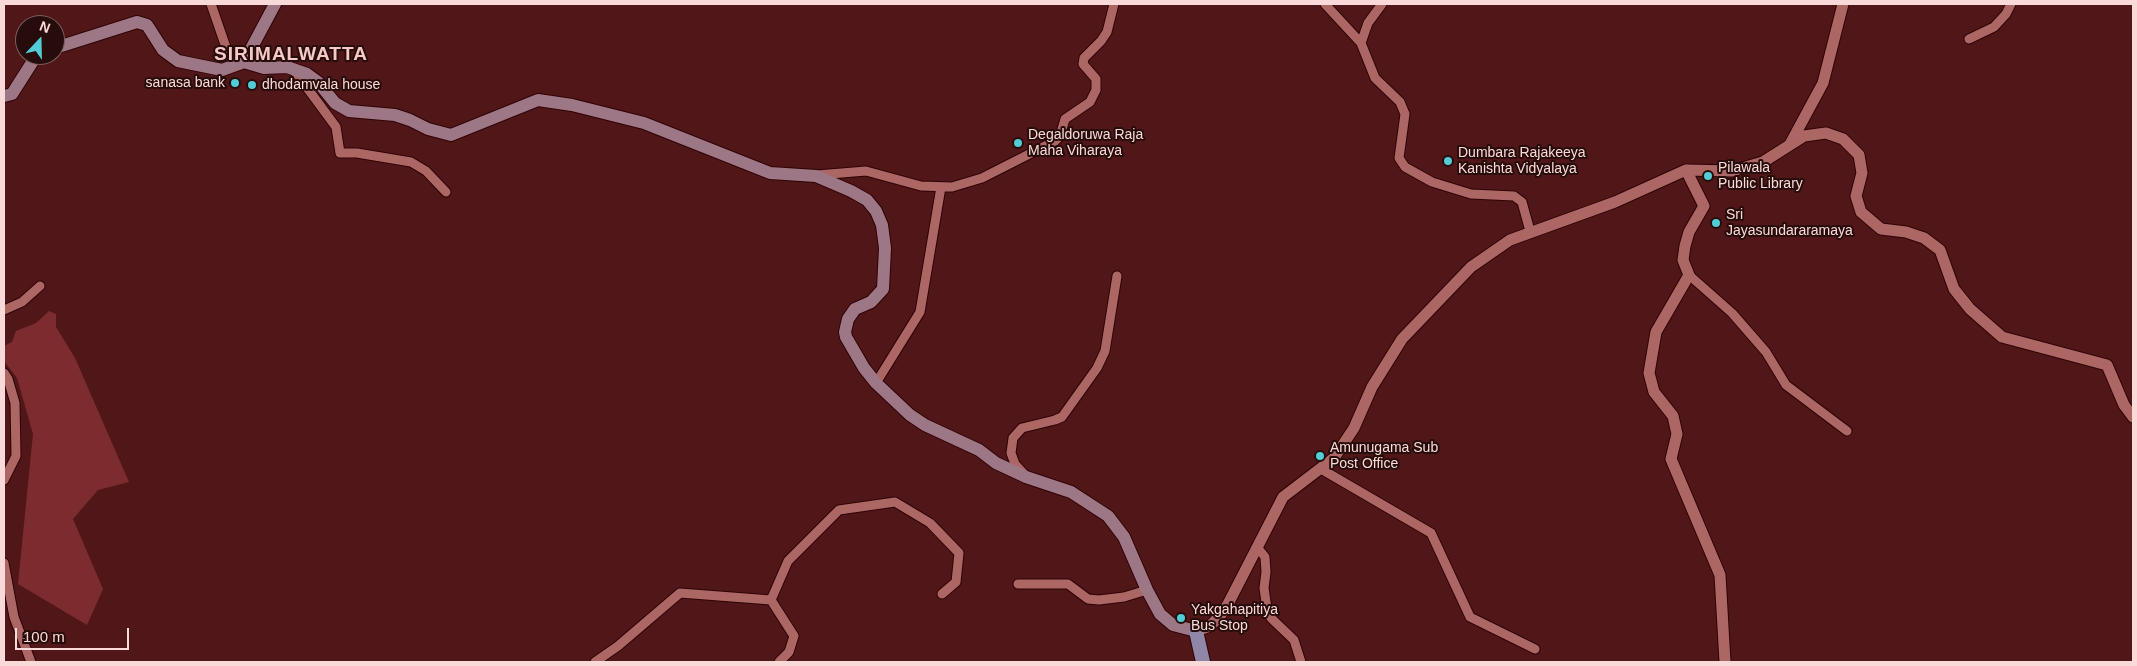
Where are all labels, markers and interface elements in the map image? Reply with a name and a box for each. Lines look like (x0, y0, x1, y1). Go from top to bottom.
north arrow (15, 15, 65, 65)
text: N (37, 18, 53, 36)
district label: SIRIMALWATTA (213, 44, 369, 66)
place label: sanasa bank (146, 75, 225, 91)
marker: sanasa bank (229, 77, 241, 89)
place label: dhodamvala house (262, 77, 380, 93)
marker: dhodamvala house (246, 79, 258, 91)
place label: Degaldoruwa Raja Maha Viharaya (1028, 127, 1143, 160)
marker: Degaldoruwa Raja Maha Viharaya (1012, 137, 1024, 149)
place label: Dumbara Rajakeeya Kanishta Vidyalaya (1458, 145, 1586, 178)
marker: Dumbara Rajakeeya Kanishta Vidyalaya (1442, 155, 1454, 167)
place label: Pilawala Public Library (1718, 160, 1803, 192)
marker: Pilawala Public Library (1702, 170, 1714, 182)
place label: Sri Jayasundararamaya (1726, 207, 1853, 240)
marker: Sri Jayasundararamaya (1710, 217, 1722, 229)
place label: Amunugama Sub Post Office (1330, 440, 1438, 472)
marker: Amunugama Sub Post Office (1314, 450, 1326, 462)
place label: Yakgahapitiya Bus Stop (1191, 602, 1278, 634)
marker: Yakgahapitiya Bus Stop (1175, 612, 1187, 624)
scale bar (18, 618, 131, 650)
text: 100 m (23, 628, 65, 645)

